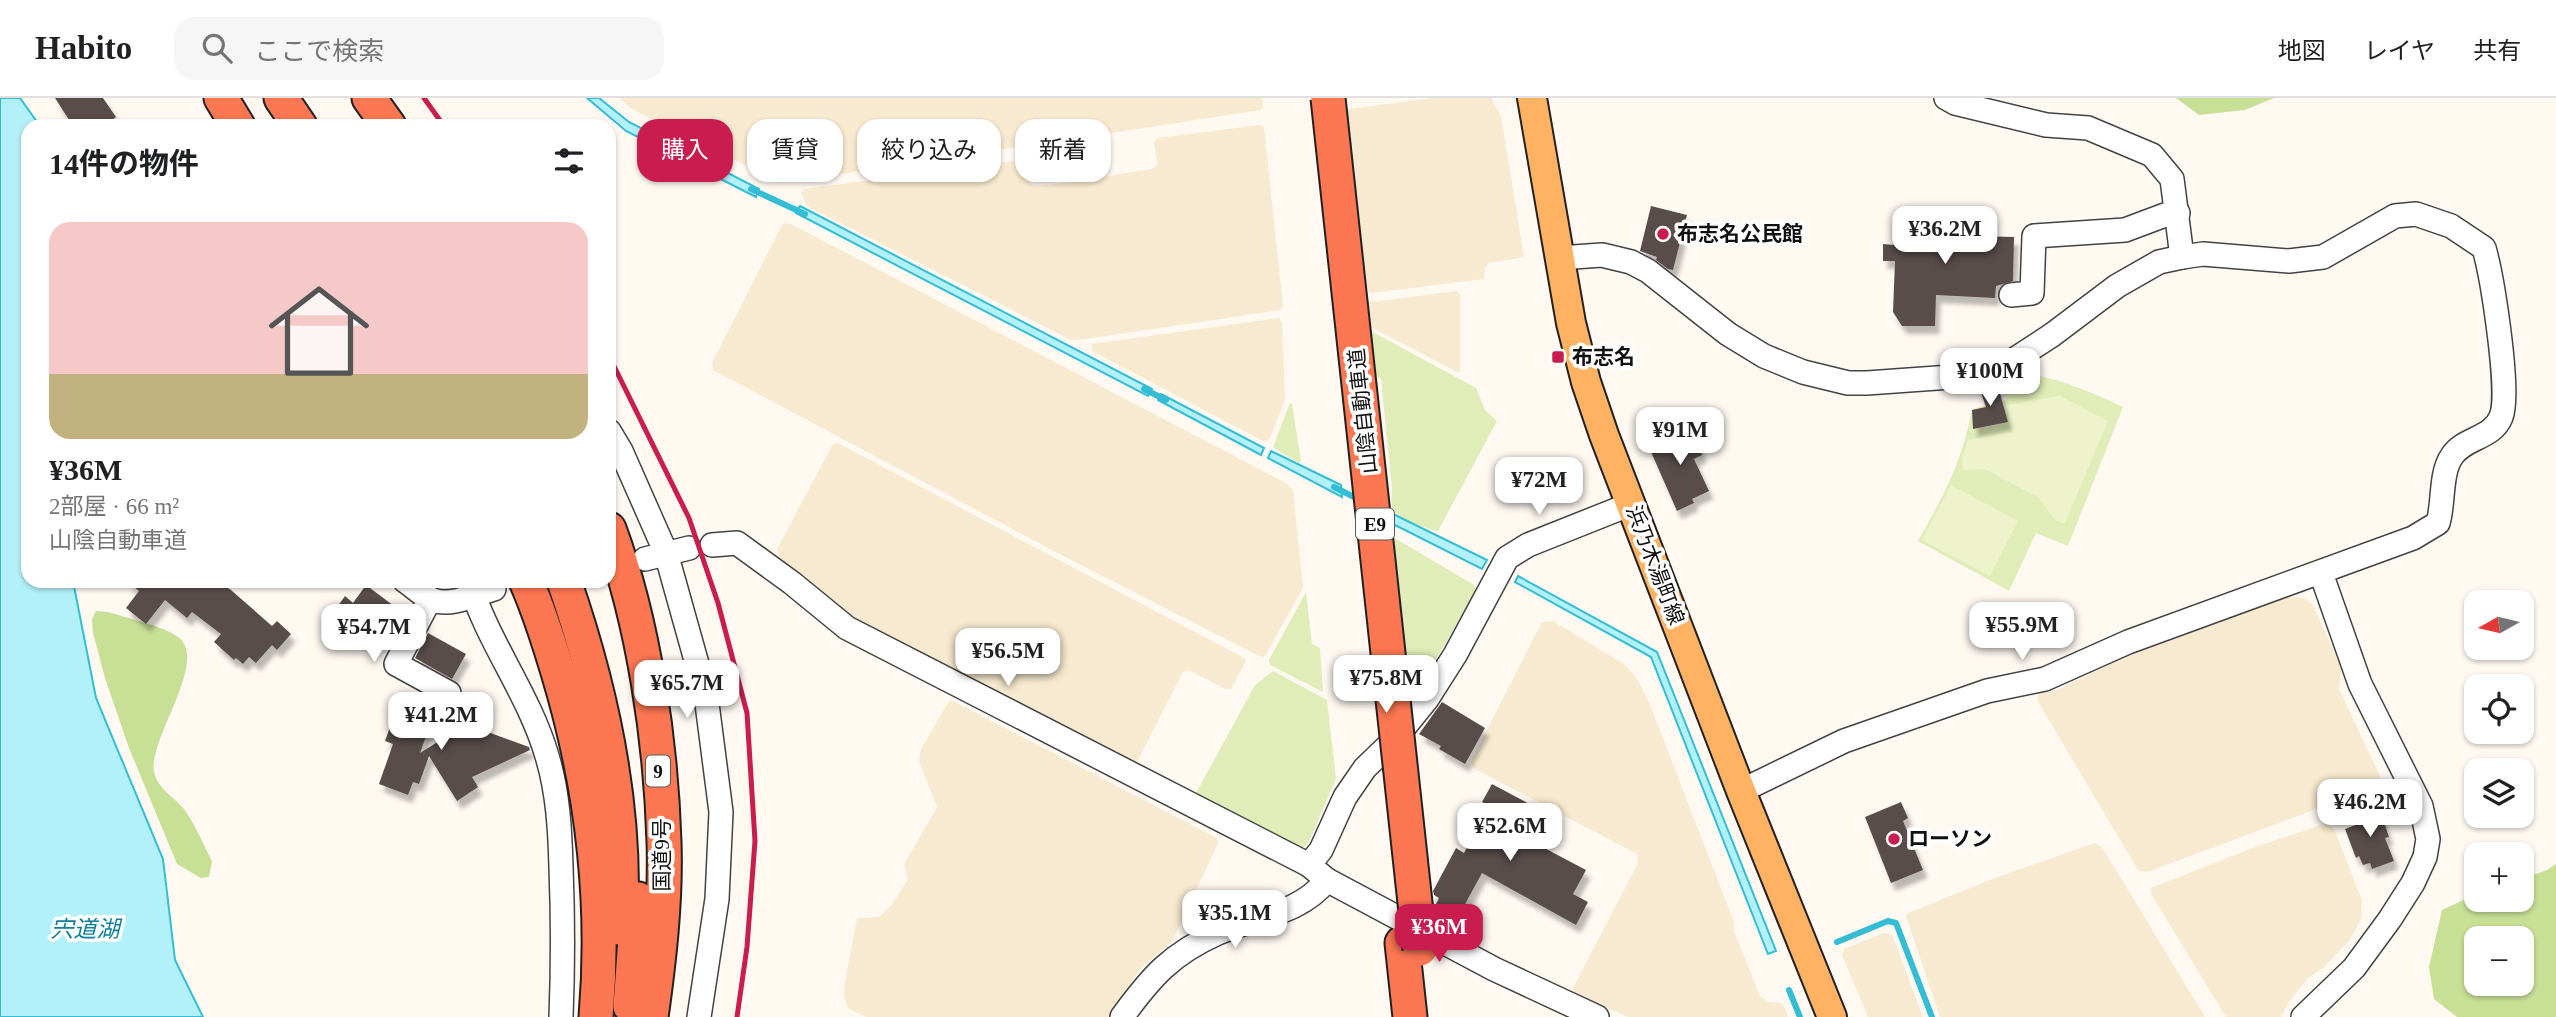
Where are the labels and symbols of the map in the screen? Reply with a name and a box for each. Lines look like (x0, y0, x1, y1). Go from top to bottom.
pin: ¥36.2M (1888, 206, 2002, 266)
place label: 布志名公民館 (1677, 222, 1803, 246)
marker: 布志名公民館 (1655, 226, 1671, 242)
place label: 布志名 (1572, 345, 1635, 369)
street label: 山陰自動車道 (1344, 347, 1382, 475)
pin: ¥100M (1941, 348, 2039, 408)
marker: 布志名 (1550, 349, 1566, 365)
pin: ¥91M (1639, 408, 1721, 467)
pin: ¥72M (1498, 458, 1580, 517)
street label: 浜乃木湯町線 (1621, 502, 1689, 628)
road number: E9 (1356, 508, 1394, 540)
north arrow (2464, 590, 2534, 660)
pin: ¥55.9M (1965, 602, 2079, 662)
pin: ¥54.7M (317, 604, 431, 664)
pin: ¥56.5M (951, 628, 1065, 688)
pin: ¥75.8M (1329, 656, 1443, 715)
pin: ¥65.7M (630, 660, 744, 720)
pin: ¥41.2M (384, 692, 498, 752)
road number: 9 (646, 756, 670, 786)
pin: ¥46.2M (2313, 780, 2427, 839)
pin: ¥52.6M (1453, 804, 1567, 863)
street label: 国道9号 (650, 818, 674, 892)
place label: ローソン (1908, 827, 1992, 851)
marker: ローソン (1886, 831, 1902, 847)
pin: ¥35.1M (1178, 890, 1292, 950)
pin: ¥36M (1398, 904, 1480, 964)
water label: 宍道湖 (51, 917, 123, 942)

